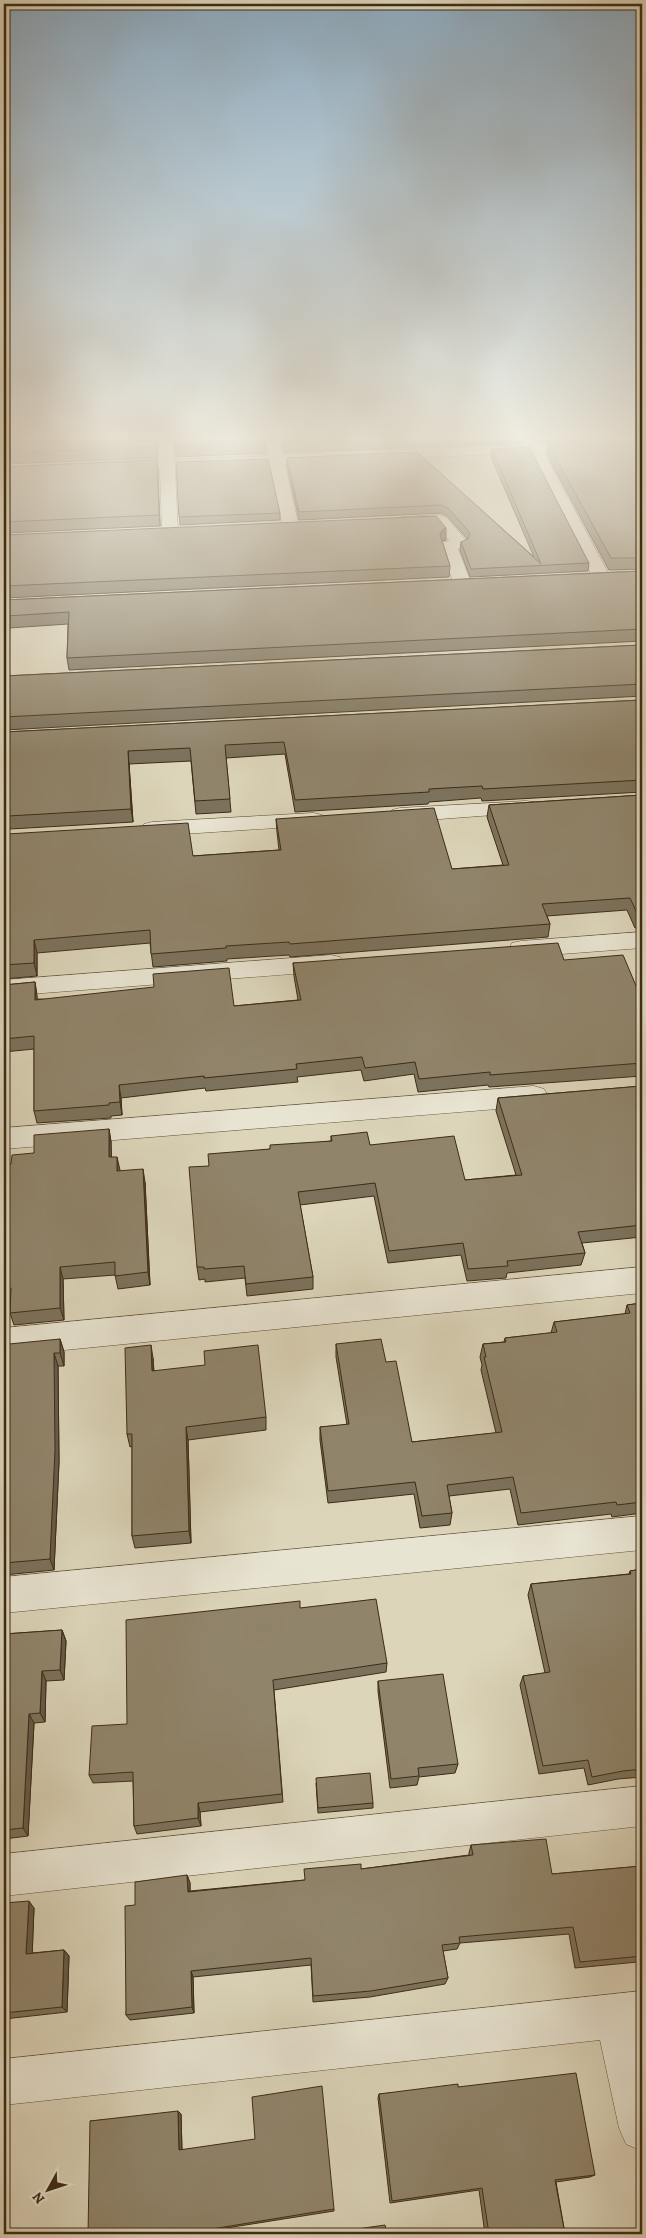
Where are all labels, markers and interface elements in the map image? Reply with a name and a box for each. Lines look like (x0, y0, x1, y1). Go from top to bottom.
north arrow (22, 2166, 72, 2216)
text: N (28, 2188, 49, 2208)

